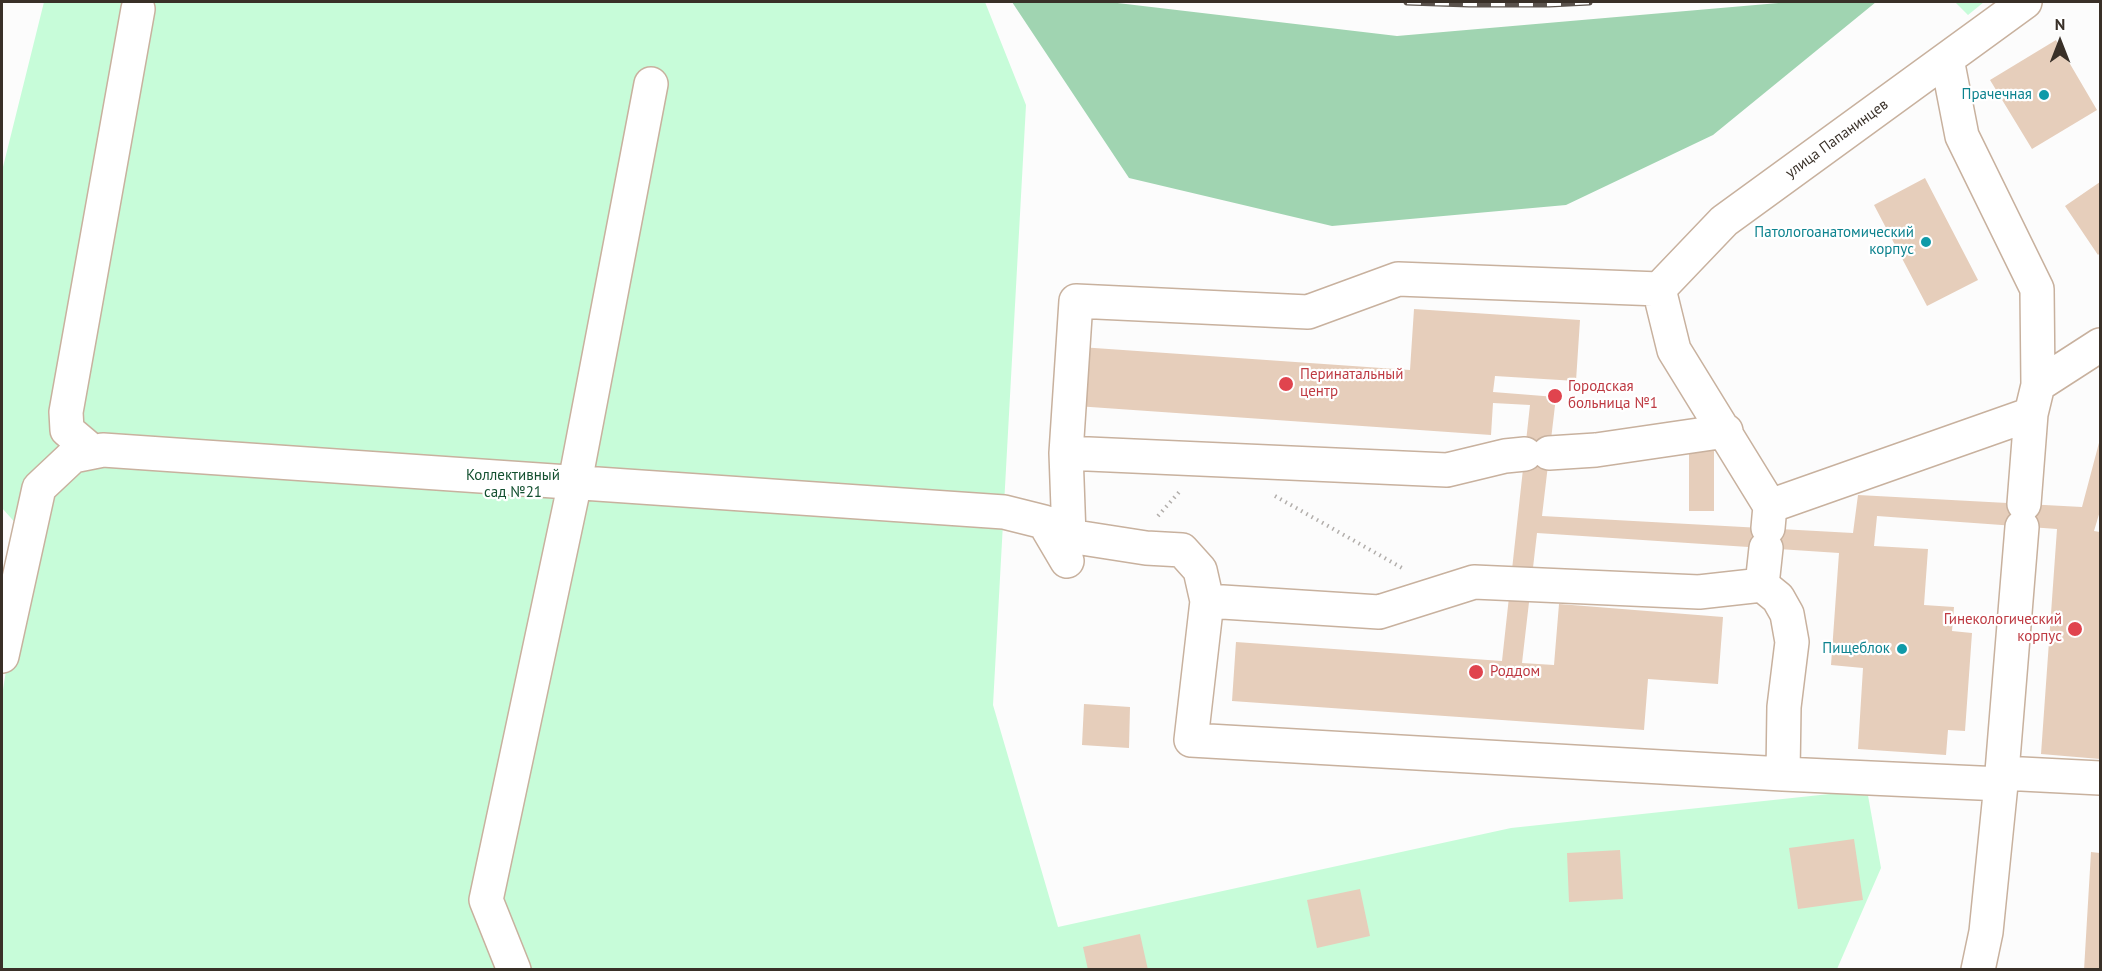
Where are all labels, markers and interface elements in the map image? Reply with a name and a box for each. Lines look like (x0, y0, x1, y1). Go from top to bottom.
north arrow (2030, 12, 2090, 72)
text: N (2055, 14, 2065, 34)
place label: Прачечная (1962, 86, 2032, 104)
marker: Прачечная (2037, 88, 2051, 102)
street label: улица Папанинцев (1782, 96, 1892, 182)
place label: Патологоанатомический корпус (1754, 224, 1914, 259)
marker: Патологоанатомический корпус (1919, 235, 1933, 249)
place label: Перинатальный центр (1300, 366, 1403, 401)
marker: Перинатальный центр (1277, 375, 1295, 393)
place label: Городская больница №1 (1568, 378, 1658, 413)
marker: Городская больница №1 (1546, 387, 1564, 405)
park label: Коллективный сад №21 (466, 467, 560, 502)
place label: Гинекологический корпус (1944, 611, 2062, 646)
marker: Гинекологический корпус (2066, 620, 2084, 638)
place label: Пищеблок (1822, 640, 1890, 658)
marker: Пищеблок (1895, 642, 1909, 656)
marker: Роддом (1467, 663, 1485, 681)
place label: Роддом (1490, 663, 1540, 681)

